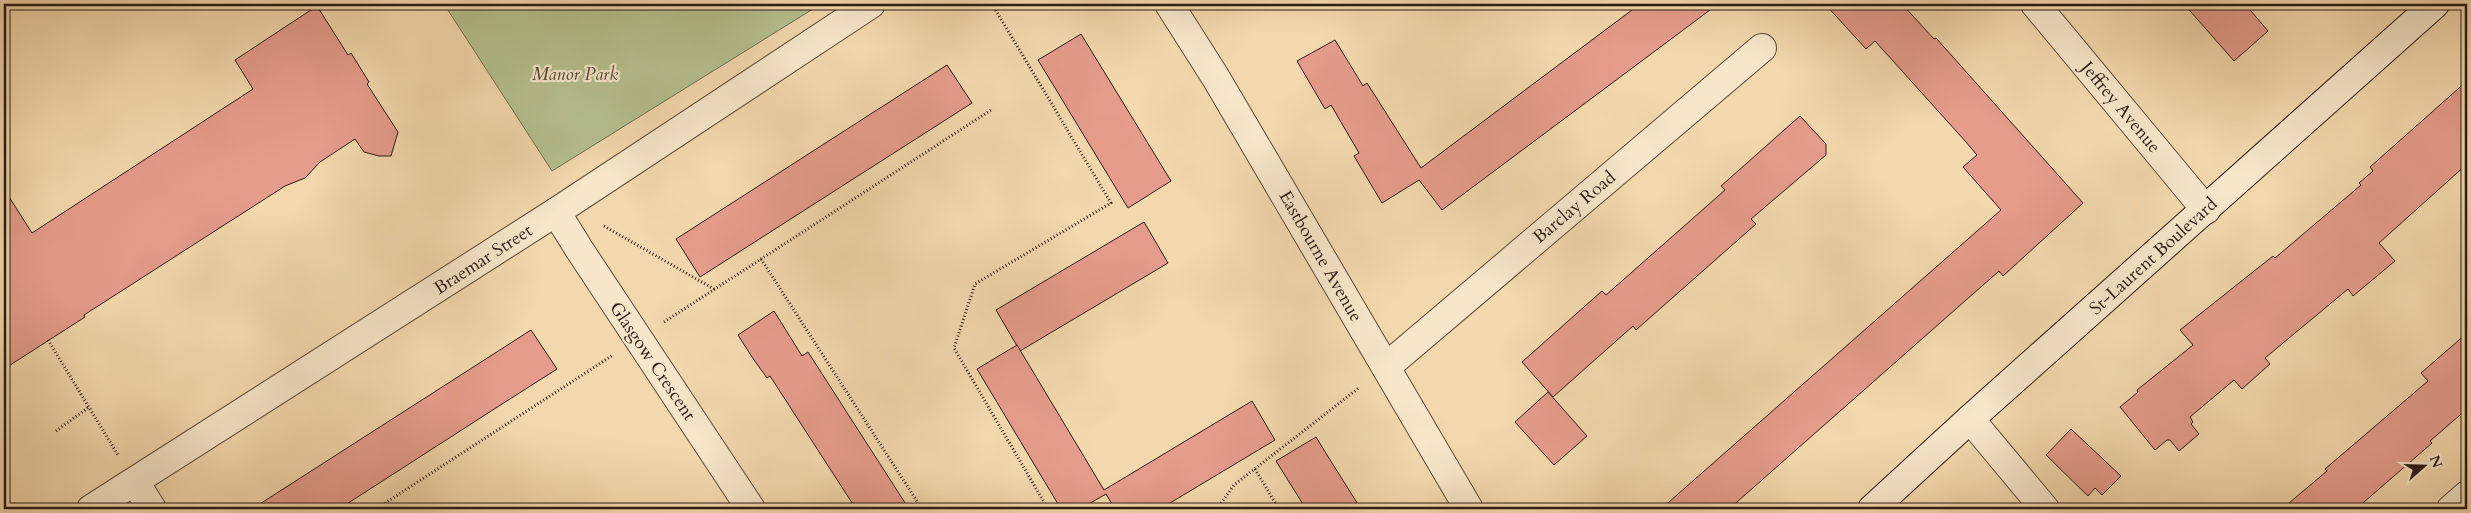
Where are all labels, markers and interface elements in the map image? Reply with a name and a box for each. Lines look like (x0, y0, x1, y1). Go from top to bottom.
street label: Jeffrey Avenue (2073, 54, 2166, 158)
park label: Manor Park (532, 62, 618, 87)
street label: Barclay Road (1528, 165, 1621, 249)
street label: Eastbourne Avenue (1273, 186, 1368, 327)
street label: St-Laurent Boulevard (2084, 192, 2223, 321)
street label: Braemar Street (429, 218, 537, 301)
street label: Glasgow Crescent (603, 297, 702, 426)
north arrow (2398, 440, 2448, 490)
text: N (2425, 453, 2447, 471)

